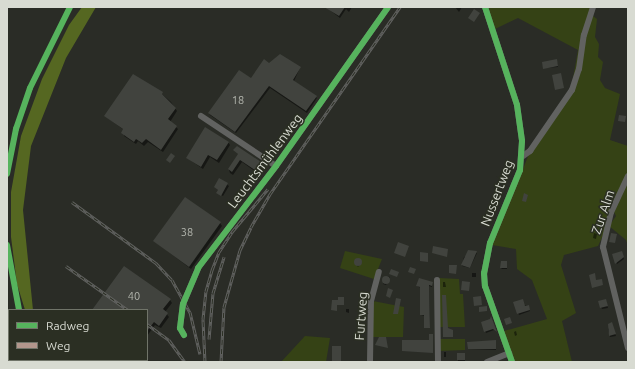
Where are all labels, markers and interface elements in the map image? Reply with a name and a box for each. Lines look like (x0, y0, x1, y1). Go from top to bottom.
house number: 18 (232, 93, 244, 107)
street label: Leuchtsmühlenweg (224, 111, 306, 211)
street label: Nussertweg (477, 158, 517, 228)
street label: Zur Alm (588, 188, 618, 236)
house number: 38 (181, 225, 193, 239)
house number: 40 (128, 289, 140, 303)
street label: Furtweg (352, 291, 370, 341)
legend (8, 309, 148, 361)
text: Radweg (46, 319, 89, 332)
text: Weg (46, 339, 70, 352)

